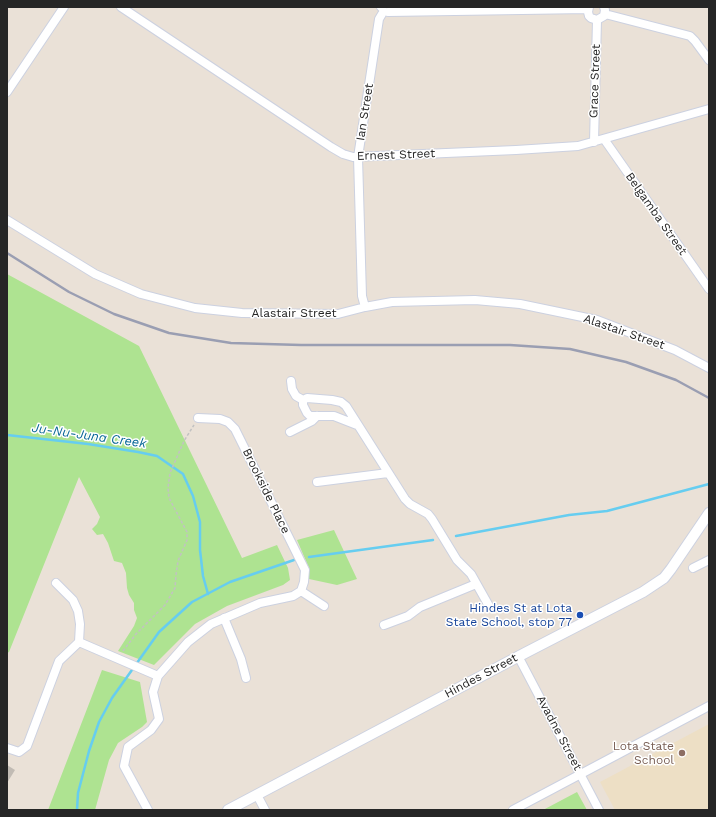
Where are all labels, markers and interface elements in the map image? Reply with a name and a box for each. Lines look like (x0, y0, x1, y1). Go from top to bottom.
street label: Grace Street (587, 44, 603, 118)
street label: Ian Street (353, 82, 377, 142)
street label: Ernest Street (357, 146, 435, 164)
street label: Belgamba Street (622, 170, 690, 258)
street label: Alastair Street (252, 306, 336, 320)
street label: Alastair Street (582, 311, 666, 353)
water label: Ju-Nu-Juna Creek (31, 420, 147, 452)
street label: Brookside Place (239, 446, 293, 536)
place label: Hindes St at Lota State School, stop 77 (446, 601, 572, 629)
marker: Hindes St at Lota State School, stop 77 (575, 610, 585, 620)
street label: Hindes Street (442, 651, 520, 701)
street label: Avadne Street (533, 693, 585, 773)
place label: Lota State School (613, 739, 674, 767)
marker: Lota State School (677, 748, 687, 758)

